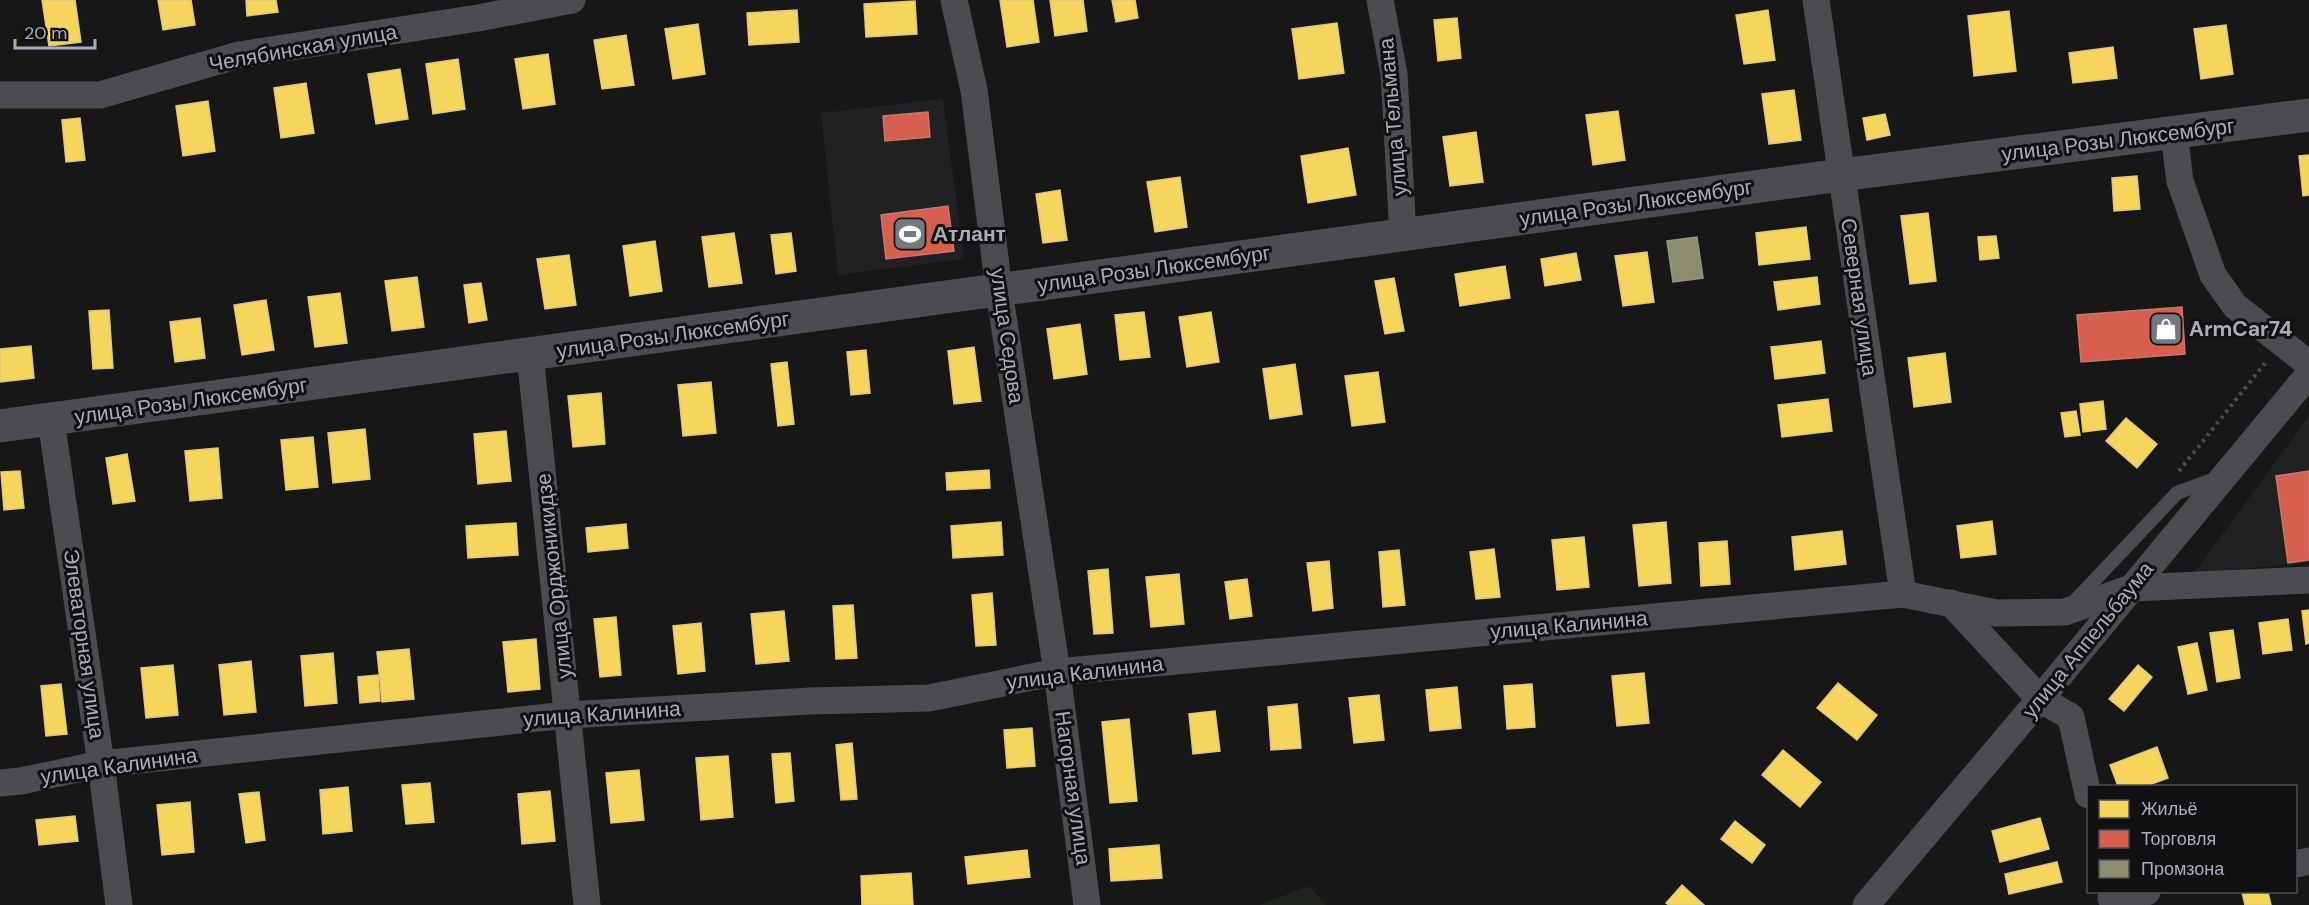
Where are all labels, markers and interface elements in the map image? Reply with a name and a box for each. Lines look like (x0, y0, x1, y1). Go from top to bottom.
scale bar (15, 12, 94, 50)
street label: Челябинская улица (207, 18, 400, 78)
text: 20 m (24, 21, 67, 45)
street label: улица Тельмана (1372, 37, 1414, 197)
street label: улица Розы Люксембург (2000, 112, 2236, 168)
street label: улица Розы Люксембург (1518, 173, 1754, 233)
sports icon: Атлант (892, 216, 928, 252)
street label: Северная улица (1834, 216, 1884, 378)
place label: Атлант (933, 220, 1006, 248)
street label: улица Розы Люксембург (1036, 239, 1272, 299)
street label: улица Седова (984, 267, 1030, 406)
street label: улица Розы Люксембург (555, 305, 791, 365)
shop icon: ArmCar74 (2148, 311, 2184, 347)
place label: ArmCar74 (2189, 315, 2292, 343)
street label: улица Розы Люксембург (73, 371, 309, 431)
street label: улица Орджоникидзе (529, 472, 579, 680)
street label: Элеваторная улица (57, 547, 111, 741)
street label: улица Аппельбаума (2016, 556, 2160, 724)
street label: улица Калинина (1489, 604, 1649, 646)
street label: улица Калинина (1005, 649, 1165, 697)
street label: улица Калинина (522, 695, 682, 733)
street label: Нагорная улица (1048, 709, 1098, 867)
street label: улица Калинина (39, 741, 199, 791)
legend (2087, 785, 2297, 893)
text: Жильё (2141, 797, 2198, 821)
text: Торговля (2141, 827, 2216, 851)
text: Промзона (2141, 857, 2225, 881)

